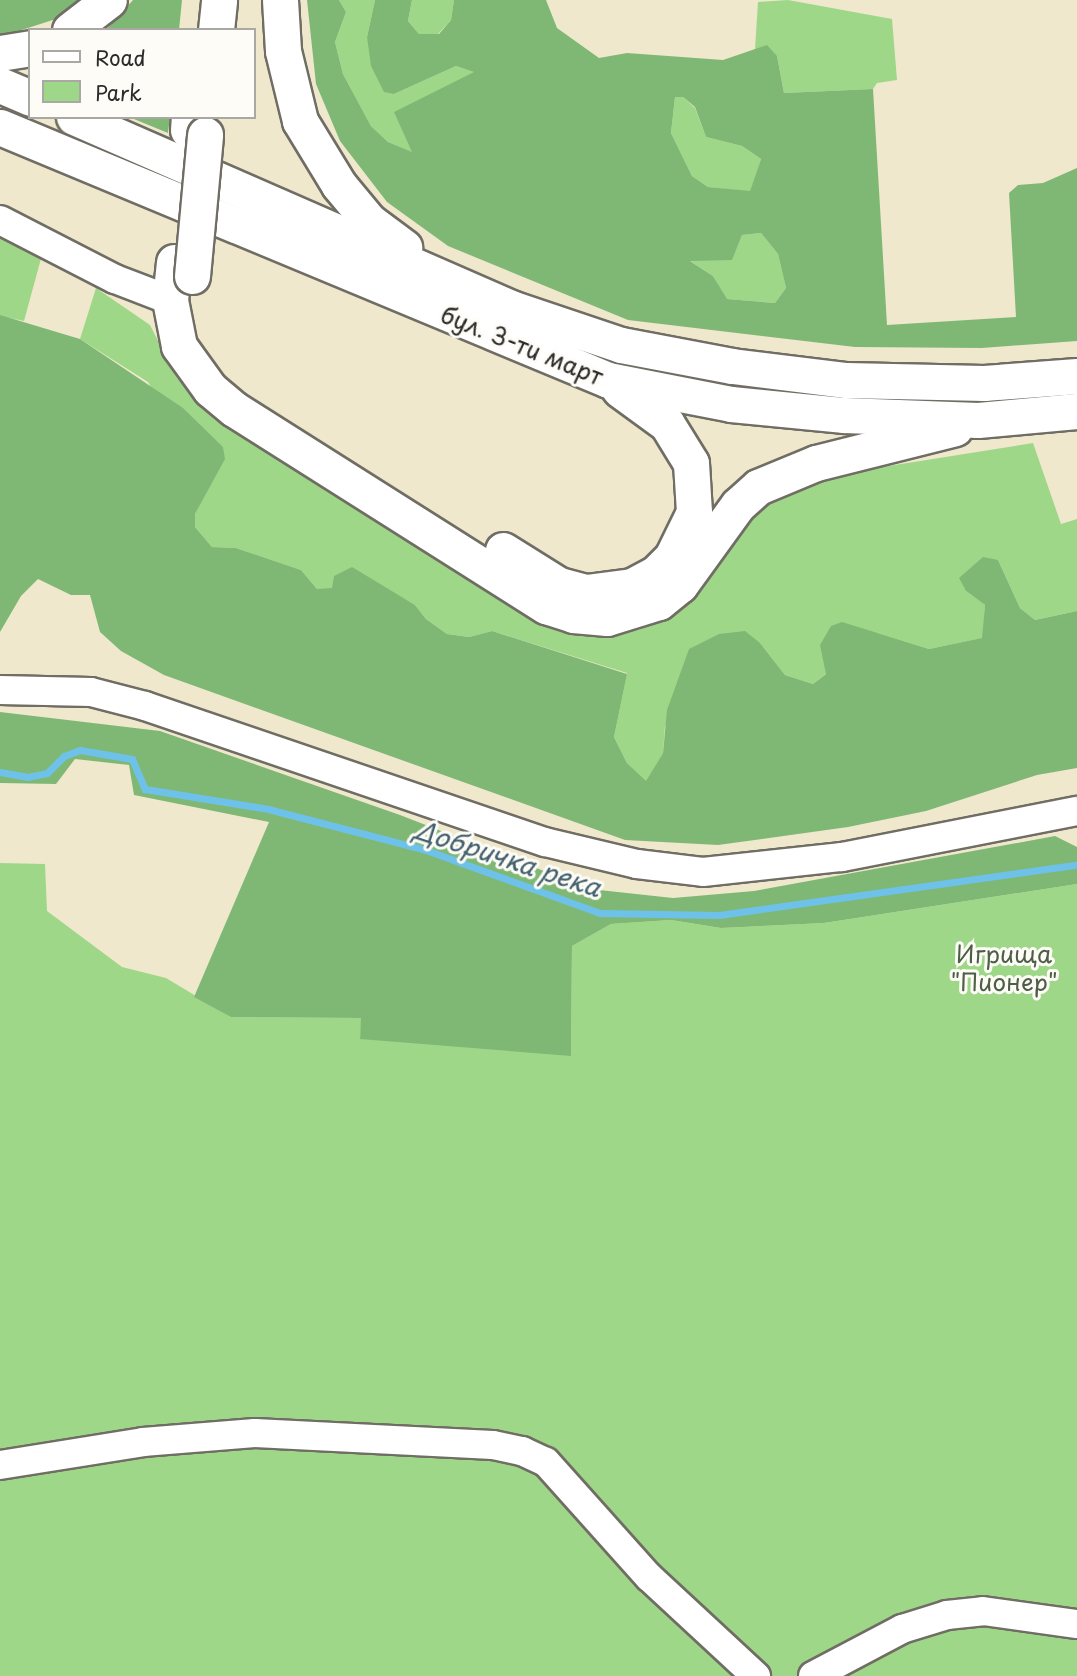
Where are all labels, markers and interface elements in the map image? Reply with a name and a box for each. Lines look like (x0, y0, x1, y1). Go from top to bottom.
legend (28, 28, 256, 119)
text: Road (95, 41, 146, 73)
text: Park (95, 76, 142, 108)
street label: бул. 3-ти март (436, 299, 608, 391)
water label: Добричка река (410, 813, 606, 903)
park label: Игрища "Пионер" (950, 940, 1058, 996)

